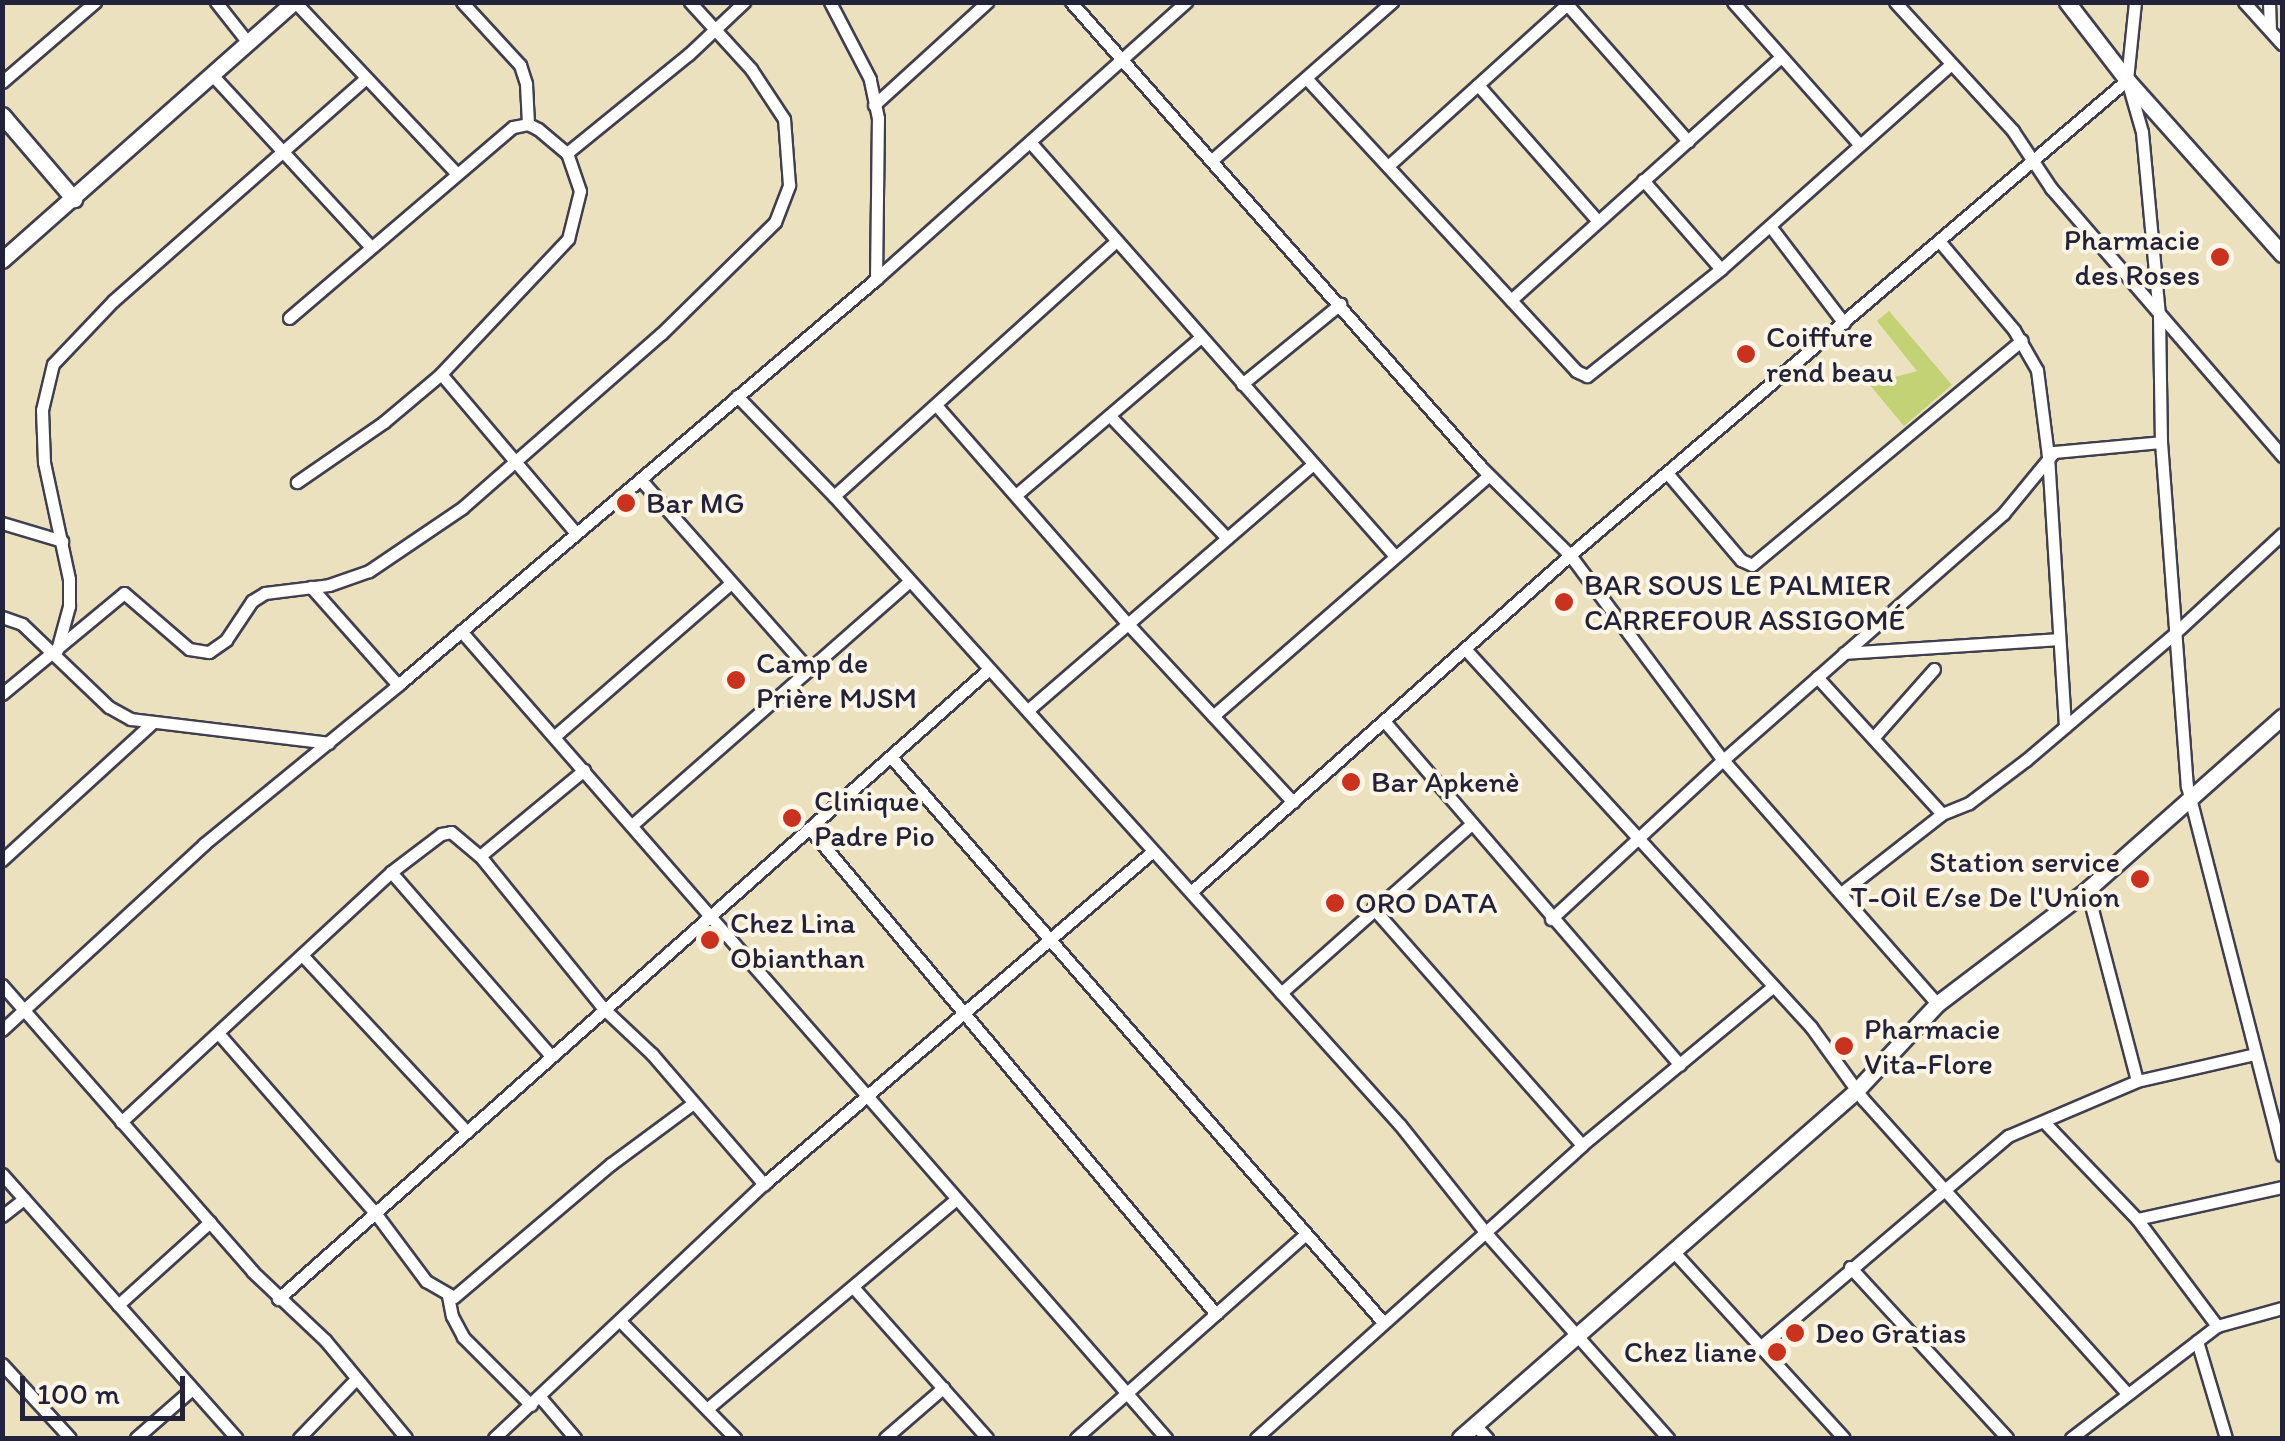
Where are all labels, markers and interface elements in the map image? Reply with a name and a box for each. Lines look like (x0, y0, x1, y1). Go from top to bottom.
place label: Pharmacie des Roses (2064, 222, 2200, 292)
marker: Pharmacie des Roses (2209, 246, 2231, 268)
place label: Coiffure rend beau (1766, 319, 1893, 390)
marker: Coiffure rend beau (1735, 343, 1757, 365)
place label: Bar MG (646, 485, 744, 521)
marker: Bar MG (615, 492, 637, 514)
place label: BAR SOUS LE PALMIER CARREFOUR ASSIGOMÉ (1584, 567, 1902, 638)
marker: BAR SOUS LE PALMIER CARREFOUR ASSIGOMÉ (1553, 591, 1575, 613)
place label: Camp de Prière MJSM (756, 645, 917, 716)
marker: Camp de Prière MJSM (725, 669, 747, 691)
place label: Bar Apkenè (1371, 764, 1521, 800)
marker: Bar Apkenè (1340, 771, 1362, 793)
place label: Clinique Padre Pio (814, 783, 935, 854)
marker: Clinique Padre Pio (779, 805, 805, 831)
place label: Station service T-Oil E/se De l'Union (1852, 844, 2120, 914)
marker: Station service T-Oil E/se De l'Union (2129, 868, 2151, 890)
place label: ORO DATA (1355, 885, 1498, 921)
marker: ORO DATA (1324, 892, 1346, 914)
place label: Chez Lina Obianthan (730, 905, 865, 976)
marker: Chez Lina Obianthan (699, 929, 721, 951)
place label: Pharmacie Vita-Flore (1864, 1011, 2000, 1082)
marker: Pharmacie Vita-Flore (1833, 1035, 1855, 1057)
place label: Deo Gratias (1815, 1315, 1967, 1351)
marker: Deo Gratias (1784, 1322, 1806, 1344)
place label: Chez liane (1625, 1334, 1757, 1370)
marker: Chez liane (1766, 1341, 1788, 1363)
scale bar (25, 1356, 190, 1418)
text: 100 m (37, 1375, 120, 1412)

